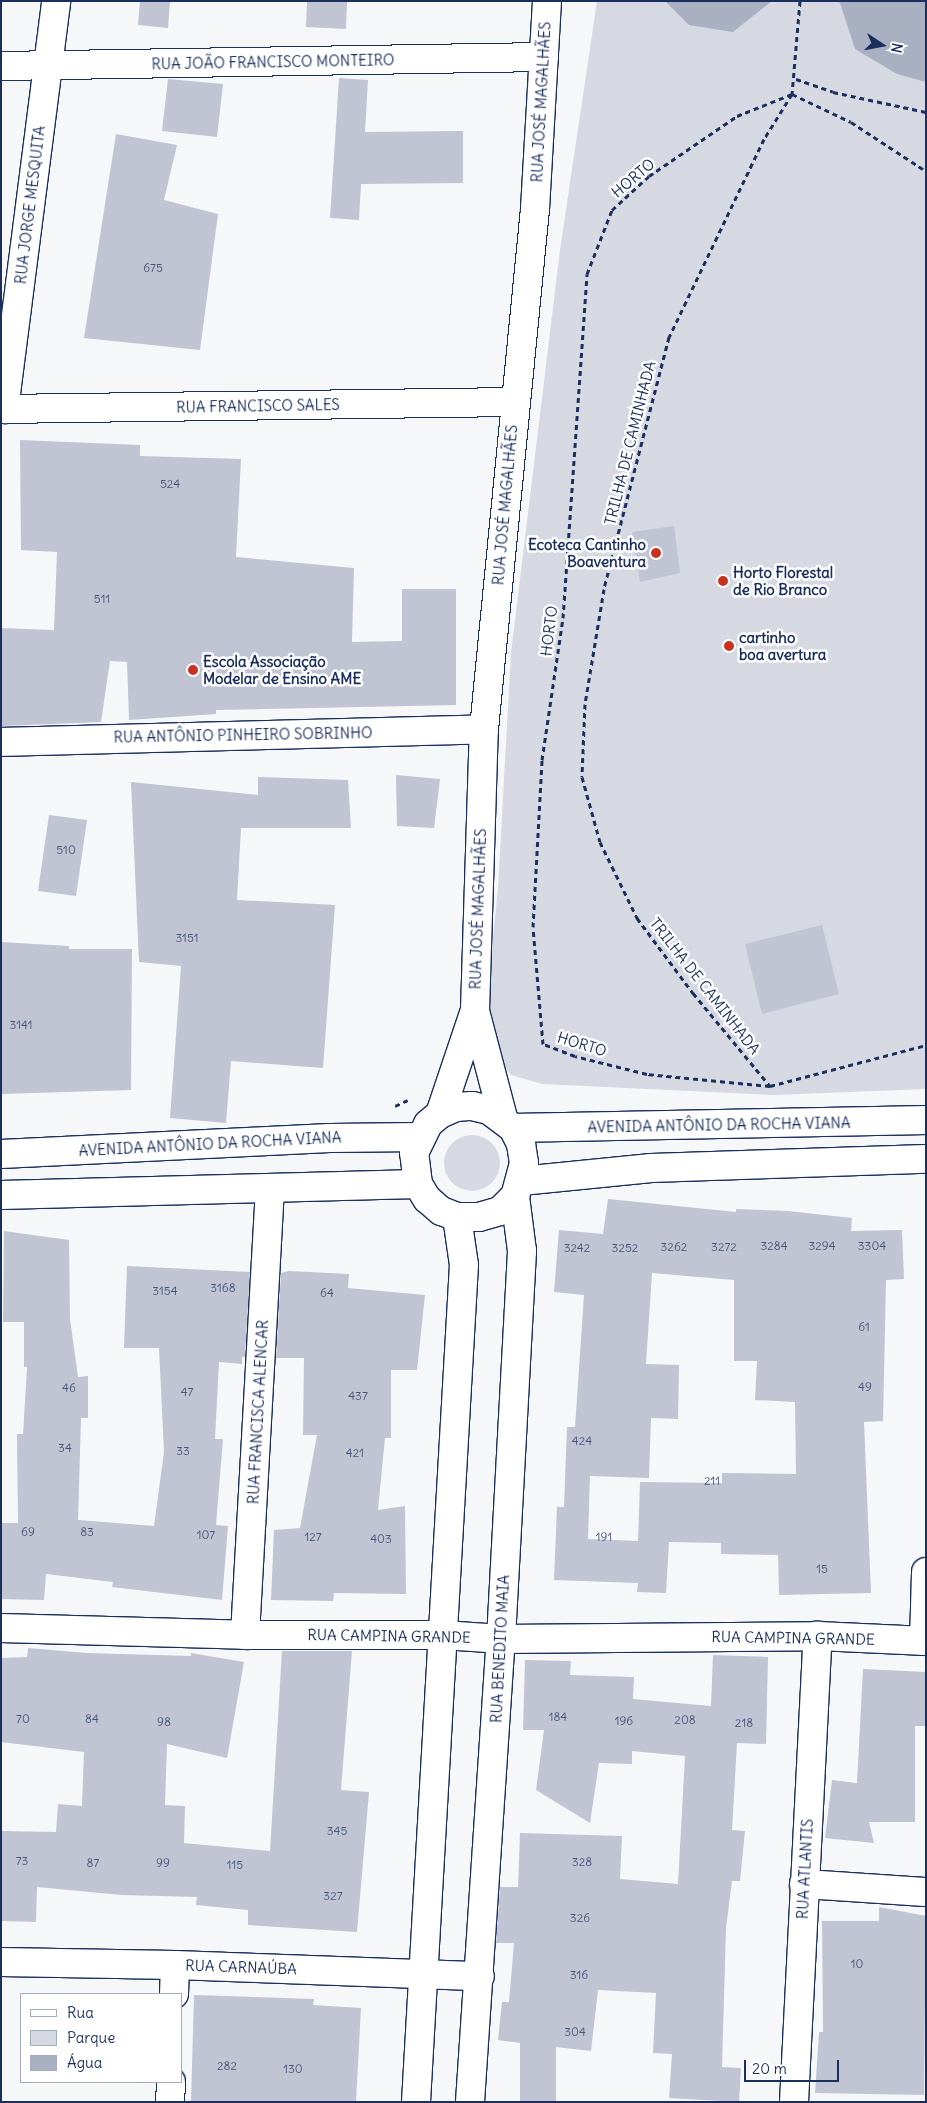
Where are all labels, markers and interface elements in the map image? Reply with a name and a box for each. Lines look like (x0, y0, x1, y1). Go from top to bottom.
north arrow (857, 20, 907, 70)
street label: RUA JOSÉ MAGALHÃES (528, 21, 554, 183)
text: N (887, 41, 906, 54)
street label: RUA JOÃO FRANCISCO MONTEIRO (151, 51, 395, 73)
street label: RUA JORGE MESQUITA (11, 125, 49, 285)
street label: HORTO (608, 155, 658, 201)
house number: 675 (143, 261, 163, 275)
street label: TRILHA DE CAMINHADA (601, 359, 659, 527)
street label: RUA FRANCISCO SALES (176, 396, 340, 416)
street label: RUA JOSÉ MAGALHÃES (489, 424, 521, 586)
house number: 524 (160, 477, 180, 491)
place label: Ecoteca Cantinho Boaventura (528, 535, 646, 570)
marker: Ecoteca Cantinho Boaventura (650, 547, 662, 559)
place label: Horto Florestal de Rio Branco (733, 563, 833, 598)
marker: Horto Florestal de Rio Branco (717, 575, 729, 587)
house number: 511 (94, 592, 110, 606)
street label: HORTO (537, 605, 561, 657)
place label: cartinho boa avertura (739, 628, 826, 663)
marker: cartinho boa avertura (723, 640, 735, 652)
place label: Escola Associação Modelar de Ensino AME (203, 652, 361, 687)
marker: Escola Associação Modelar de Ensino AME (187, 664, 199, 676)
street label: RUA ANTÔNIO PINHEIRO SOBRINHO (113, 724, 373, 746)
street label: RUA JOSÉ MAGALHÃES (466, 828, 490, 990)
house number: 510 (56, 843, 76, 857)
street label: TRILHA DE CAMINHADA (646, 914, 764, 1058)
house number: 3151 (175, 931, 199, 945)
house number: 3141 (9, 1018, 33, 1032)
street label: HORTO (555, 1028, 609, 1060)
street label: AVENIDA ANTÔNIO DA ROCHA VIANA (587, 1114, 851, 1136)
street label: AVENIDA ANTÔNIO DA ROCHA VIANA (78, 1128, 342, 1160)
house number: 3284 (760, 1239, 788, 1253)
house number: 3294 (808, 1239, 836, 1253)
house number: 3304 (858, 1239, 886, 1253)
house number: 3262 (661, 1240, 687, 1254)
house number: 3272 (711, 1240, 737, 1254)
house number: 3242 (564, 1241, 590, 1255)
house number: 3252 (612, 1241, 638, 1255)
house number: 3168 (210, 1281, 236, 1295)
house number: 3154 (152, 1284, 178, 1298)
house number: 64 (320, 1286, 334, 1300)
street label: RUA FRANCISCA ALENCAR (244, 1319, 272, 1505)
house number: 61 (858, 1320, 870, 1334)
house number: 49 (858, 1380, 872, 1394)
house number: 46 (62, 1381, 76, 1395)
house number: 47 (181, 1385, 193, 1399)
house number: 437 (348, 1389, 368, 1403)
house number: 424 (572, 1434, 592, 1448)
house number: 34 (58, 1441, 72, 1455)
house number: 33 (176, 1444, 190, 1458)
house number: 421 (346, 1446, 364, 1460)
house number: 211 (704, 1474, 720, 1488)
house number: 69 (21, 1525, 35, 1539)
house number: 83 (80, 1525, 94, 1539)
house number: 107 (197, 1528, 215, 1542)
house number: 127 (304, 1530, 322, 1544)
house number: 191 (596, 1530, 612, 1544)
house number: 403 (370, 1532, 392, 1546)
house number: 15 (816, 1562, 828, 1576)
street label: RUA BENEDITO MAIA (487, 1575, 513, 1723)
street label: RUA CAMPINA GRANDE (307, 1626, 471, 1646)
street label: RUA CAMPINA GRANDE (711, 1628, 875, 1648)
house number: 184 (549, 1710, 567, 1724)
house number: 70 (16, 1712, 30, 1726)
house number: 84 (85, 1712, 99, 1726)
house number: 208 (674, 1713, 696, 1727)
house number: 196 (615, 1714, 633, 1728)
house number: 98 (157, 1715, 171, 1729)
house number: 218 (735, 1716, 753, 1730)
street label: RUA ATLANTIS (793, 1818, 817, 1920)
house number: 345 (327, 1824, 347, 1838)
house number: 73 (16, 1854, 28, 1868)
house number: 328 (572, 1855, 592, 1869)
house number: 87 (87, 1856, 99, 1870)
house number: 99 (156, 1856, 170, 1870)
house number: 115 (227, 1858, 243, 1872)
house number: 327 (323, 1889, 343, 1903)
house number: 326 (570, 1911, 590, 1925)
street label: RUA CARNAÚBA (185, 1956, 297, 1978)
house number: 10 (851, 1957, 863, 1971)
house number: 316 (570, 1968, 588, 1982)
legend (20, 1993, 182, 2083)
text: Rua (67, 2003, 94, 2022)
house number: 304 (564, 2025, 586, 2039)
text: Parque (67, 2028, 115, 2047)
scale bar (747, 2050, 842, 2082)
text: Água (67, 2053, 102, 2072)
house number: 282 (217, 2059, 237, 2073)
text: 20 m (752, 2059, 787, 2078)
house number: 130 (283, 2062, 303, 2076)

